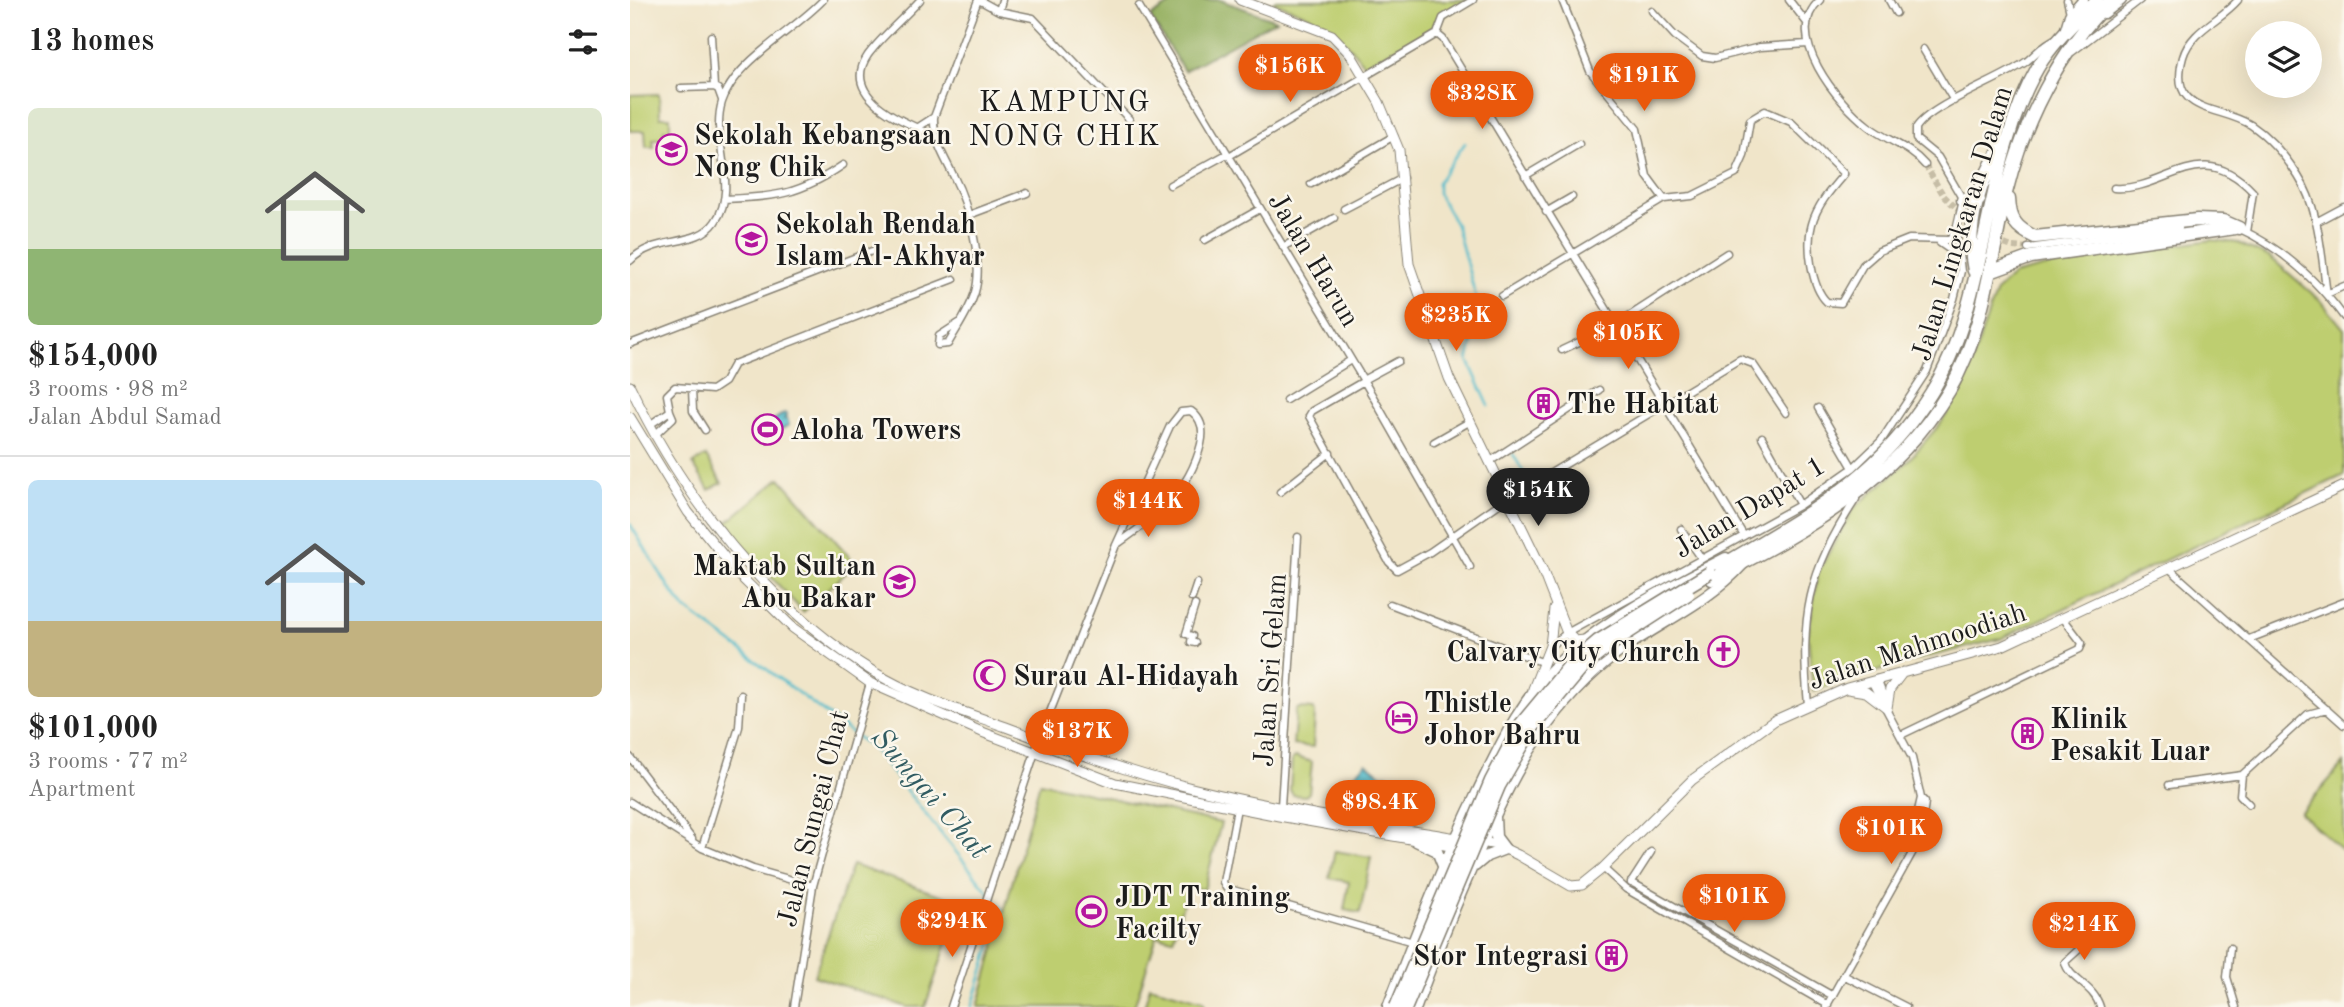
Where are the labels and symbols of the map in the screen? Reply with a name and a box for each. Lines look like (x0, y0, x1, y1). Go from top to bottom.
pin: $156K (1241, 44, 1339, 104)
pin: $191K (1595, 54, 1693, 113)
pin: $328K (1433, 72, 1531, 131)
street label: Jalan Lingkaran Dalam (1909, 83, 2019, 365)
district label: KAMPUNG NONG CHIK (968, 88, 1162, 152)
place label: Sekolah Kebangsaan Nong Chik (694, 123, 952, 183)
school or university icon: Sekolah Kebangsaan Nong Chik (654, 133, 688, 167)
street label: Jalan Harun (1262, 189, 1363, 332)
place label: Sekolah Rendah Islam Al-Akhyar (775, 212, 985, 272)
school or university icon: Sekolah Rendah Islam Al-Akhyar (735, 222, 769, 256)
pin: $235K (1407, 294, 1505, 353)
pin: $105K (1579, 312, 1677, 371)
building icon: The Habitat (1527, 386, 1561, 420)
place label: The Habitat (1567, 392, 1719, 420)
sports icon: Aloha Towers (750, 412, 784, 446)
place label: Aloha Towers (790, 418, 961, 446)
street label: Jalan Dapat 1 (1670, 452, 1831, 565)
pin: $154K (1489, 468, 1587, 528)
pin: $144K (1099, 480, 1197, 539)
place label: Maktab Sultan Abu Bakar (693, 554, 876, 614)
school or university icon: Maktab Sultan Abu Bakar (882, 564, 916, 598)
street label: Jalan Sri Gelam (1251, 572, 1293, 768)
street label: Jalan Mahmoodiah (1806, 599, 2030, 696)
church icon: Calvary City Church (1706, 634, 1740, 668)
place label: Calvary City Church (1446, 640, 1700, 668)
mosque icon: Surau Al-Hidayah (973, 658, 1007, 692)
place label: Surau Al-Hidayah (1013, 664, 1239, 692)
place label: Thistle Johor Bahru (1424, 691, 1580, 751)
hotel icon: Thistle Johor Bahru (1384, 701, 1418, 735)
street label: Jalan Sungai Chat (774, 707, 855, 930)
place label: Klinik Pesakit Luar (2050, 707, 2210, 767)
pin: $137K (1028, 710, 1126, 769)
building icon: Klinik Pesakit Luar (2010, 717, 2044, 751)
water label: Sungai Chat (865, 723, 995, 866)
pin: $98.4K (1323, 780, 1437, 840)
pin: $101K (1842, 806, 1940, 866)
pin: $101K (1685, 874, 1783, 934)
place label: JDT Training Facilty (1115, 885, 1290, 945)
sports icon: JDT Training Facilty (1075, 895, 1109, 929)
pin: $294K (903, 900, 1001, 959)
pin: $214K (2035, 902, 2133, 962)
building icon: Stor Integrasi (1594, 938, 1628, 972)
place label: Stor Integrasi (1413, 944, 1588, 972)

